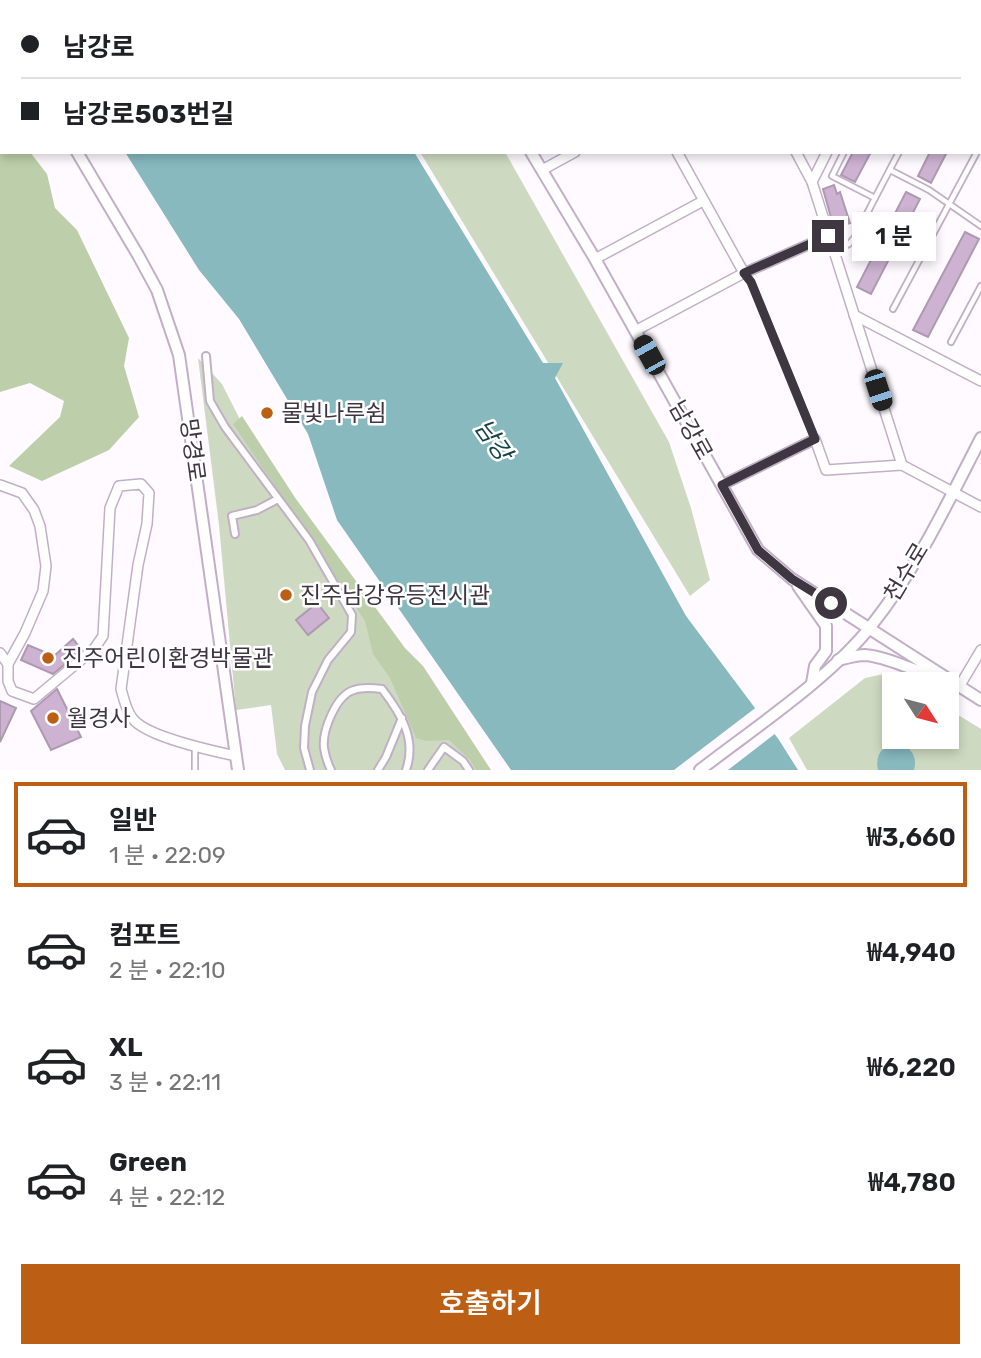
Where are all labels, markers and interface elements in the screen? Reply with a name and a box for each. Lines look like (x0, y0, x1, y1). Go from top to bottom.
text: 남강로 (63, 32, 135, 63)
text: 남강로503번길 (63, 99, 234, 130)
callout: 1 분 (852, 212, 936, 260)
route end (812, 220, 844, 252)
text: 1 분 (875, 222, 913, 250)
car (630, 332, 669, 378)
car (862, 367, 895, 413)
street label: 남강로 (663, 395, 719, 465)
place label: 물빛나루쉼 (281, 399, 387, 427)
marker: 물빛나루쉼 (259, 405, 275, 421)
water label: 남강 (469, 414, 519, 469)
street label: 망경로 (175, 417, 211, 483)
street label: 천수로 (878, 538, 934, 606)
place label: 진주남강유등전시관 (300, 581, 490, 609)
marker: 진주남강유등전시관 (278, 587, 294, 603)
route start (815, 587, 847, 619)
place label: 진주어린이환경박물관 (62, 644, 274, 672)
marker: 진주어린이환경박물관 (40, 650, 56, 666)
north arrow (882, 672, 959, 749)
map controls (882, 672, 959, 749)
place label: 월경사 (67, 704, 130, 732)
marker: 월경사 (45, 710, 61, 726)
icon: car (25, 803, 88, 866)
text: 일반 (109, 805, 157, 836)
text: ₩3,660 (867, 822, 956, 853)
text: 1 분 · 22:09 (109, 841, 226, 869)
icon: car (25, 918, 88, 981)
text: 컴포트 (109, 920, 181, 951)
text: ₩4,940 (867, 937, 956, 968)
text: 2 분 · 22:10 (109, 956, 226, 984)
text: XL (109, 1032, 142, 1063)
icon: car (25, 1033, 88, 1096)
text: ₩6,220 (867, 1052, 956, 1083)
text: 3 분 · 22:11 (109, 1068, 221, 1096)
text: Green (109, 1147, 187, 1178)
icon: car (25, 1148, 88, 1211)
text: ₩4,780 (868, 1167, 956, 1198)
text: 4 분 · 22:12 (109, 1183, 225, 1211)
button: 호출하기 (21, 1264, 960, 1344)

